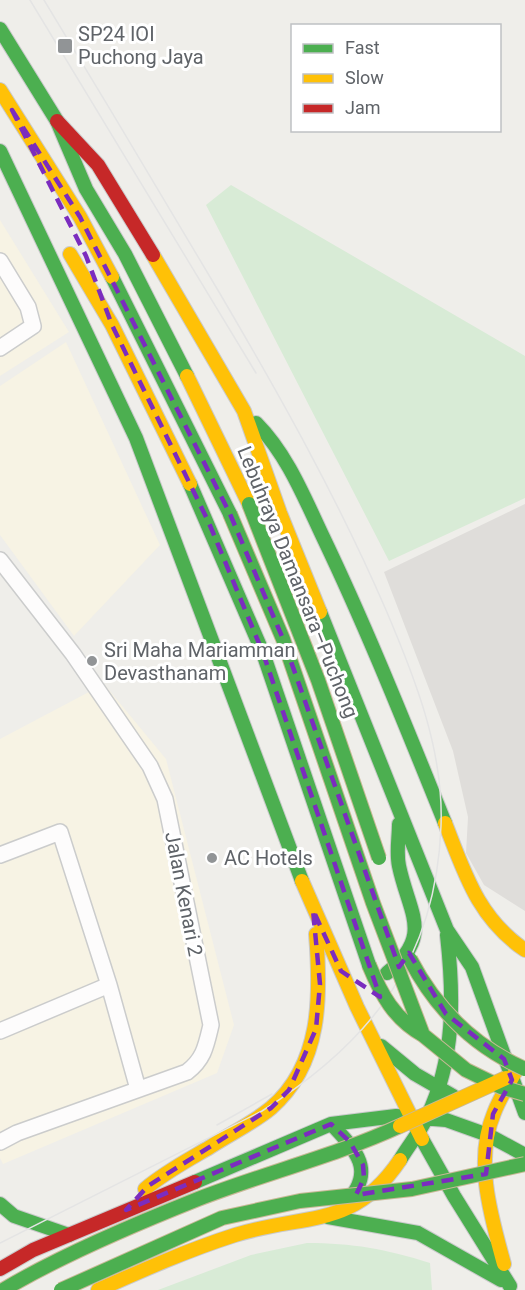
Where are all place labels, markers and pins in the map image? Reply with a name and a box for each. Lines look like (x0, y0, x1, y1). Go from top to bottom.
place label: SP24 IOI Puchong Jaya (78, 22, 204, 69)
marker: SP24 IOI Puchong Jaya (56, 37, 74, 55)
place label: Sri Maha Mariamman Devasthanam (104, 638, 296, 685)
marker: Sri Maha Mariamman Devasthanam (85, 654, 99, 668)
place label: AC Hotels (224, 846, 313, 870)
marker: AC Hotels (205, 851, 219, 865)

